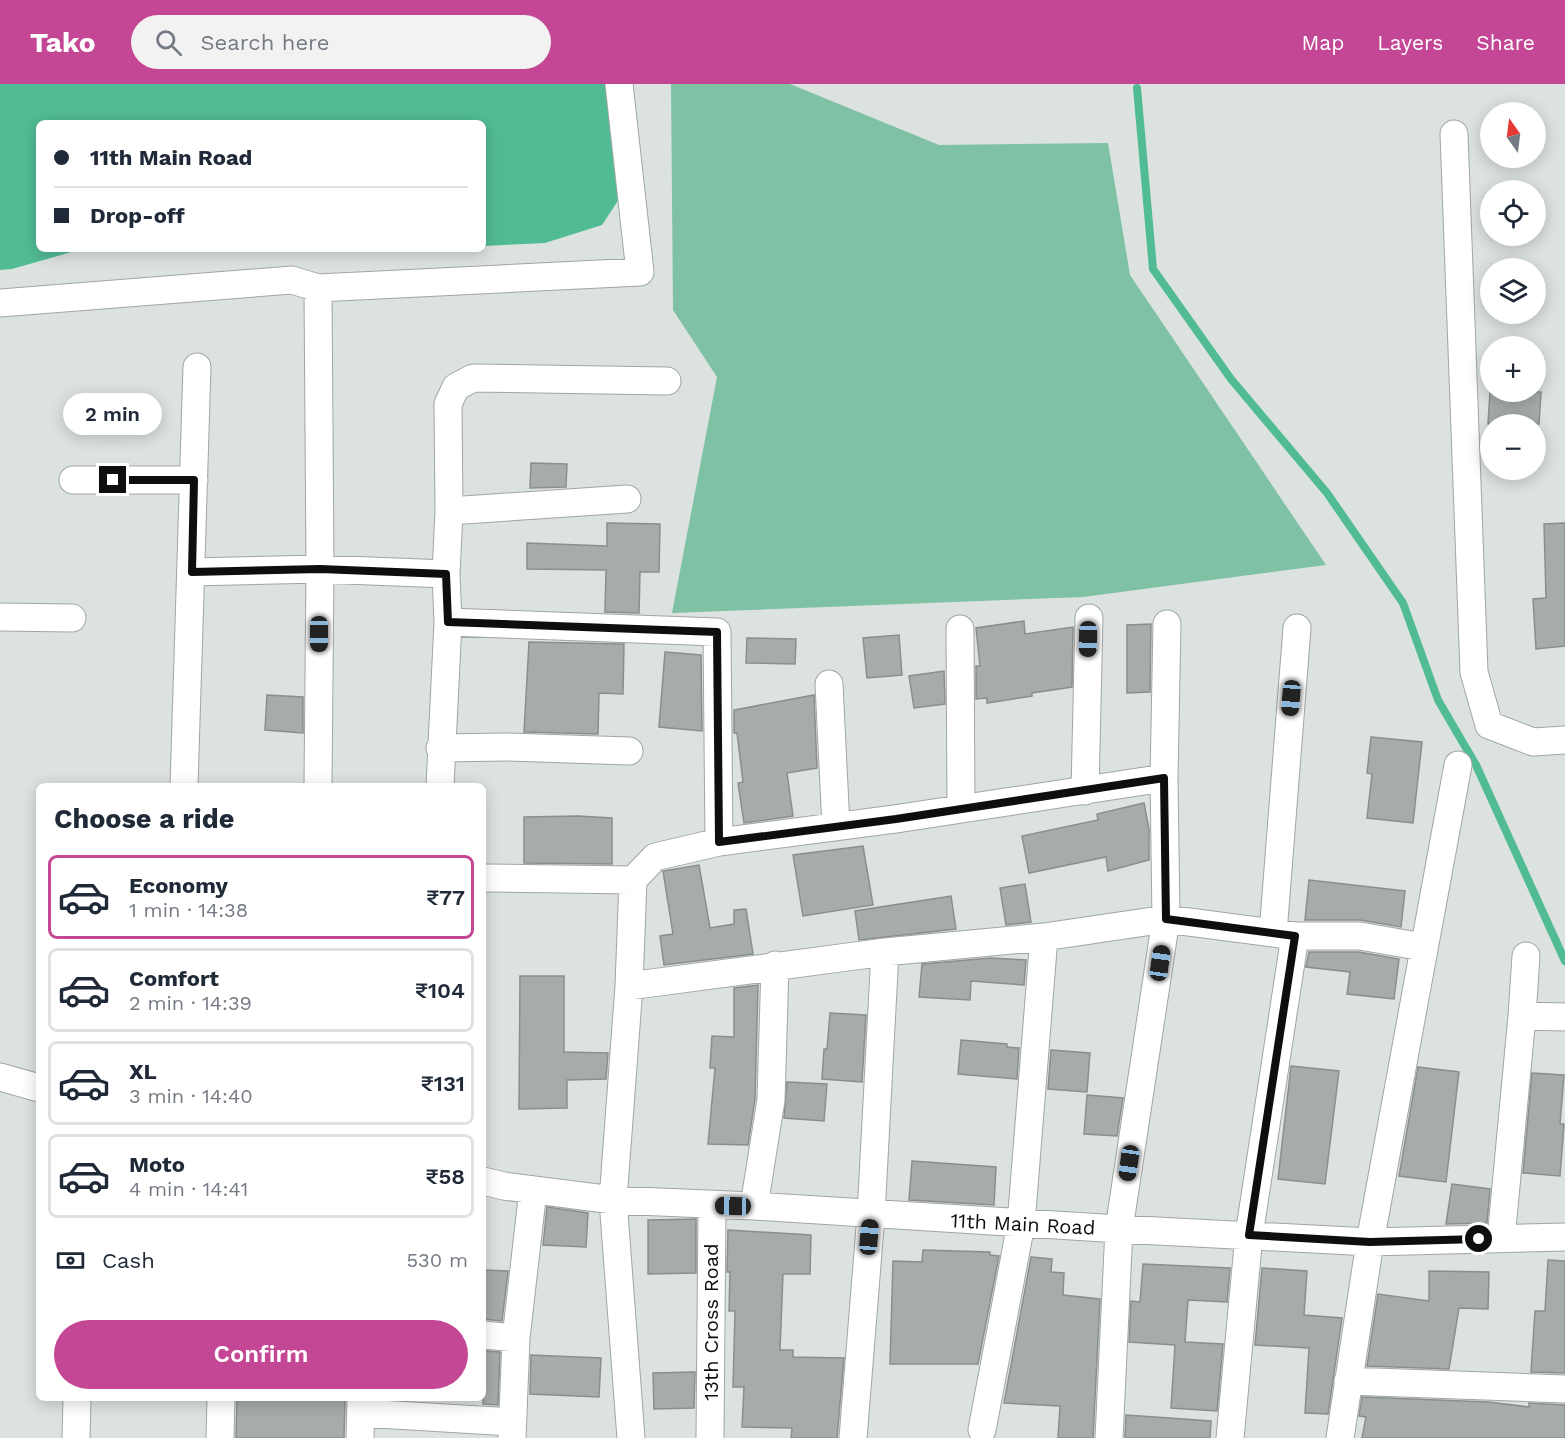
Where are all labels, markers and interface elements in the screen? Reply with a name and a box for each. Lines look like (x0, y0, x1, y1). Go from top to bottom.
search box (131, 15, 551, 69)
text: Tako (30, 26, 95, 59)
icon: search (152, 26, 185, 59)
text: Search here (200, 30, 329, 55)
text: Map (1301, 30, 1344, 55)
text: Layers (1377, 30, 1443, 55)
text: Share (1476, 30, 1535, 55)
north arrow (1480, 102, 1546, 168)
map controls (1480, 102, 1546, 480)
text: 11th Main Road (90, 145, 252, 170)
button: locate (1480, 180, 1546, 246)
text: Drop-off (90, 203, 185, 228)
button: layers (1480, 258, 1546, 324)
button: + (1480, 336, 1546, 402)
callout: 2 min (63, 393, 162, 435)
text: 2 min (85, 402, 140, 426)
button: − (1480, 414, 1546, 480)
route end (99, 466, 126, 493)
car (310, 616, 328, 652)
car (1079, 621, 1097, 657)
car (1280, 679, 1302, 717)
text: Choose a ride (54, 803, 234, 835)
icon: car (57, 870, 111, 924)
text: Economy (129, 873, 228, 898)
text: ₹77 (426, 885, 465, 910)
text: 1 min · 14:38 (129, 898, 248, 922)
car (1149, 944, 1171, 982)
icon: car (57, 963, 111, 1017)
text: Comfort (129, 966, 219, 991)
text: ₹104 (415, 978, 465, 1003)
text: 2 min · 14:39 (129, 991, 252, 1015)
icon: car (57, 1056, 111, 1110)
text: XL (129, 1059, 157, 1084)
text: ₹131 (421, 1071, 465, 1096)
text: 3 min · 14:40 (129, 1084, 253, 1108)
car (1118, 1144, 1140, 1182)
icon: car (57, 1149, 111, 1203)
text: Moto (129, 1152, 185, 1177)
text: ₹58 (426, 1164, 465, 1189)
text: 4 min · 14:41 (129, 1177, 248, 1201)
car (715, 1197, 751, 1215)
street label: 11th Main Road (950, 1208, 1096, 1240)
car (858, 1218, 880, 1256)
route start (1465, 1225, 1492, 1252)
street label: 13th Cross Road (699, 1243, 723, 1401)
icon: cash (54, 1244, 87, 1277)
text: Cash (102, 1248, 155, 1273)
text: 530 m (406, 1248, 468, 1272)
button: Confirm (54, 1320, 468, 1389)

